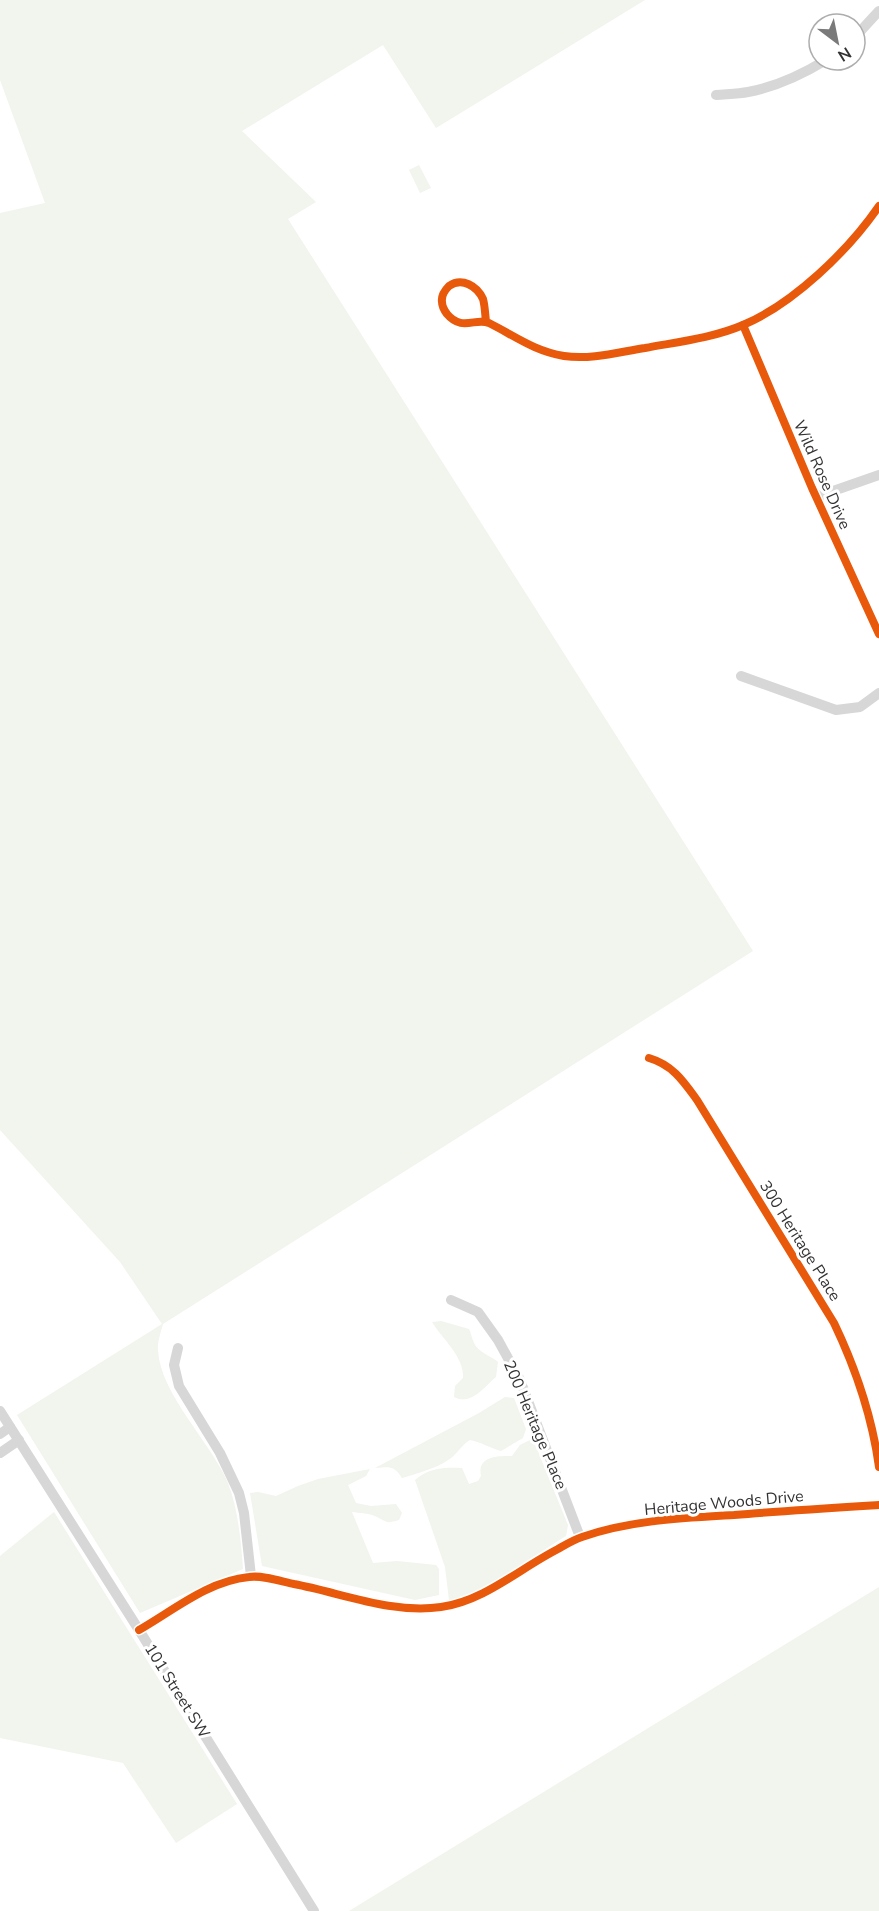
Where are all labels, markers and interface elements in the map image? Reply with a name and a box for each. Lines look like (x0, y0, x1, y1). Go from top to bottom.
north arrow (807, 12, 867, 72)
text: N (834, 41, 855, 66)
street label: Wild Rose Drive (788, 417, 856, 533)
street label: 300 Heritage Place (754, 1177, 846, 1305)
street label: 200 Heritage Place (498, 1357, 572, 1493)
street label: Heritage Woods Drive (643, 1485, 805, 1521)
street label: 101 Street SW (139, 1639, 215, 1743)

